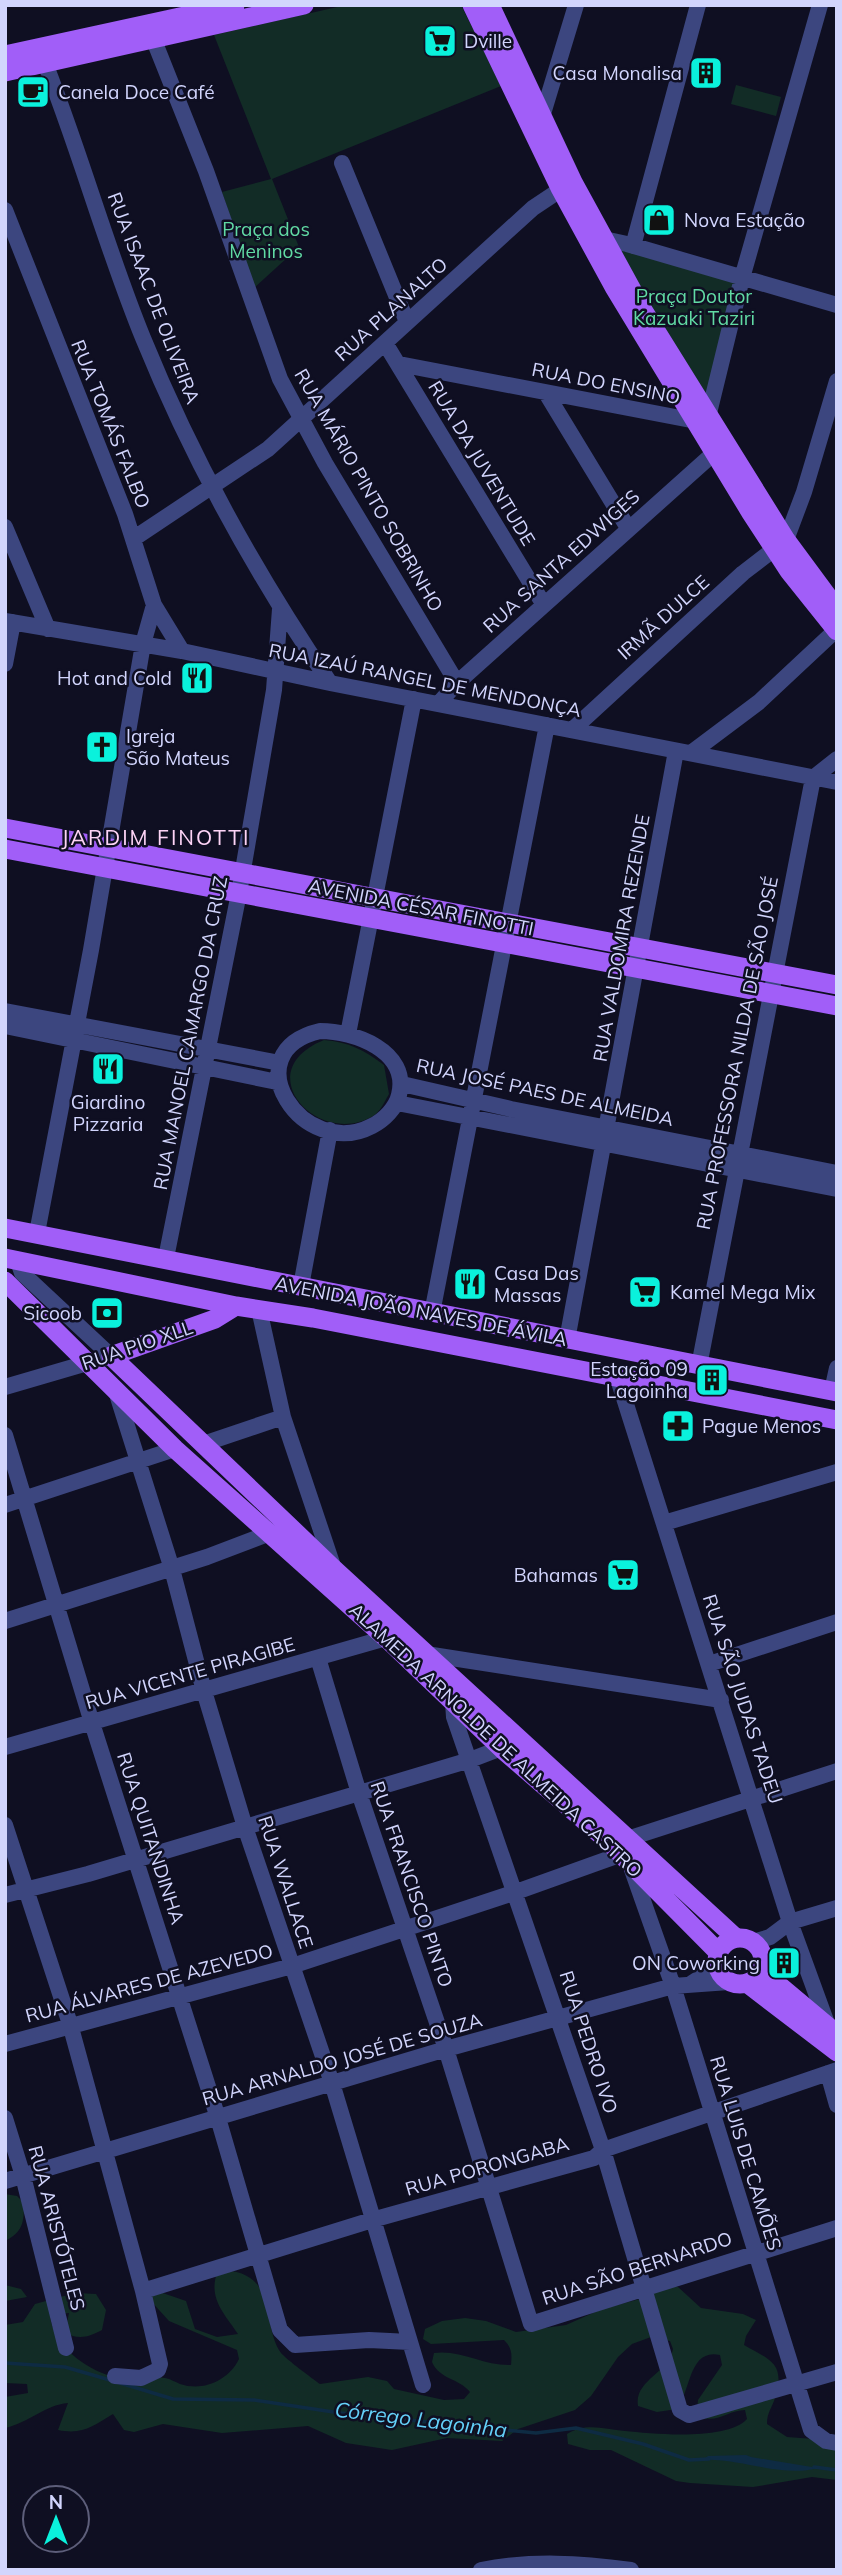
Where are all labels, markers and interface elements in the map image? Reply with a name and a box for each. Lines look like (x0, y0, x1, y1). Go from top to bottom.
supermarket icon: Dville (421, 22, 459, 60)
place label: Dville (464, 29, 512, 53)
building icon: Casa Monalisa (687, 54, 725, 92)
place label: Casa Monalisa (553, 61, 682, 85)
cafe icon: Canela Doce Café (14, 73, 52, 111)
place label: Canela Doce Café (58, 80, 215, 104)
street label: RUA ISAAC DE OLIVEIRA (103, 189, 205, 407)
shop icon: Nova Estação (640, 201, 678, 239)
place label: Nova Estação (684, 208, 805, 232)
park label: Praça dos Meninos (222, 217, 310, 263)
street label: RUA PLANALTO (330, 252, 452, 366)
park label: Praça Doutor Kazuaki Taziri (633, 284, 755, 330)
street label: RUA TOMÁS FALBO (66, 336, 156, 512)
street label: RUA DO ENSINO (530, 357, 682, 409)
street label: RUA MÁRIO PINTO SOBRINHO (289, 364, 449, 616)
street label: RUA DA JUVENTUDE (423, 376, 541, 550)
street label: RUA SANTA EDWIGES (478, 484, 644, 638)
street label: IRMÃ DULCE (612, 570, 714, 664)
street label: RUA IZAÚ RANGEL DE MENDONÇA (267, 638, 583, 722)
restaurant icon: Hot and Cold (178, 659, 216, 697)
place label: Hot and Cold (57, 666, 172, 690)
place label: Igreja São Mateus (126, 724, 230, 770)
church icon: Igreja São Mateus (83, 728, 121, 766)
street label: RUA VALDOMIRA REZENDE (587, 812, 655, 1064)
district label: JARDIM FINOTTI (62, 824, 250, 850)
street label: AVENIDA CÉSAR FINOTTI (306, 873, 536, 941)
street label: RUA MANOEL CAMARGO DA CRUZ (148, 874, 232, 1192)
street label: RUA PROFESSORA NILDA DE SÃO JOSÉ (691, 874, 783, 1232)
restaurant icon: Giardino Pizzaria (89, 1050, 127, 1088)
street label: RUA JOSÉ PAES DE ALMEIDA (414, 1053, 676, 1131)
place label: Giardino Pizzaria (71, 1090, 145, 1136)
place label: Casa Das Massas (494, 1261, 579, 1307)
restaurant icon: Casa Das Massas (451, 1265, 489, 1303)
street label: AVENIDA JOÃO NAVES DE ÁVILA (273, 1271, 569, 1351)
supermarket icon: Kamel Mega Mix (626, 1273, 664, 1311)
place label: Kamel Mega Mix (670, 1280, 815, 1304)
bank icon: Sicoob (88, 1294, 126, 1332)
place label: Sicoob (23, 1301, 82, 1325)
street label: RUA PIO XLL (78, 1315, 196, 1375)
place label: Estação 09 Lagoinha (590, 1357, 688, 1403)
building icon: Estação 09 Lagoinha (693, 1361, 731, 1399)
pharmacy icon: Pague Menos (659, 1407, 697, 1445)
place label: Pague Menos (702, 1414, 821, 1438)
supermarket icon: Bahamas (604, 1556, 642, 1594)
place label: Bahamas (514, 1563, 598, 1587)
street label: RUA SÃO JUDAS TADEU (698, 1591, 788, 1807)
street label: ALAMEDA ARNOLDE DE ALMEIDA CASTRO (344, 1598, 648, 1882)
street label: RUA VICENTE PIRAGIBE (82, 1632, 298, 1714)
street label: RUA QUITANDINHA (112, 1749, 190, 1927)
street label: RUA FRANCISCO PINTO (365, 1778, 459, 1990)
street label: RUA WALLACE (253, 1813, 319, 1951)
street label: RUA ÁLVARES DE AZEVEDO (23, 1938, 275, 2028)
building icon: ON Coworking (765, 1944, 803, 1982)
place label: ON Coworking (632, 1951, 760, 1975)
street label: RUA PEDRO IVO (555, 1968, 623, 2116)
street label: RUA ARNALDO JOSÉ DE SOUZA (199, 2007, 485, 2111)
street label: RUA LUIS DE CAMÕES (705, 2053, 787, 2253)
street label: RUA PORONGABA (402, 2131, 572, 2201)
street label: RUA ARISTÓTELES (23, 2143, 91, 2313)
street label: RUA SÃO BERNARDO (539, 2226, 735, 2310)
water label: Córrego Lagoinha (333, 2396, 509, 2442)
north arrow (21, 2484, 91, 2554)
text: N (49, 2490, 63, 2514)

